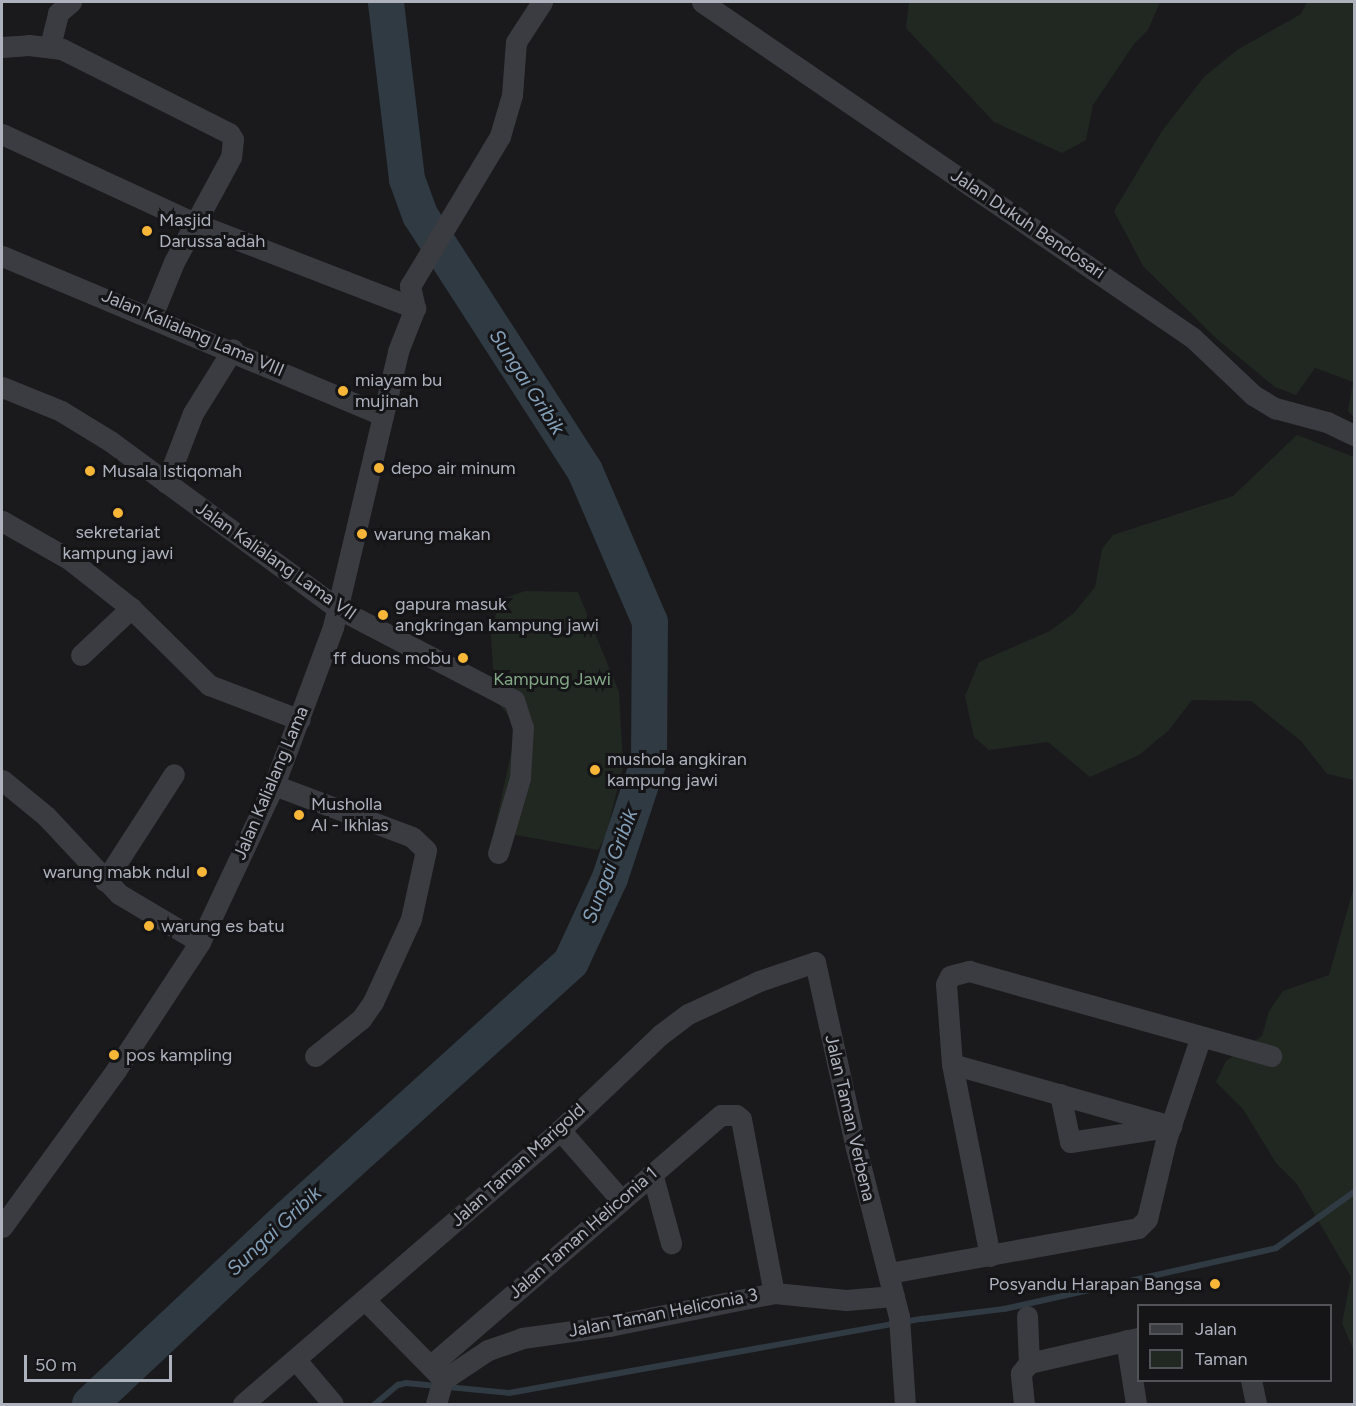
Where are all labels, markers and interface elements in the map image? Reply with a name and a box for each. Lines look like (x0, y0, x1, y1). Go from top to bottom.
street label: Jalan Dukuh Bendosari (947, 164, 1109, 284)
place label: Masjid Darussa'adah (159, 210, 265, 252)
marker: Masjid Darussa'adah (140, 224, 154, 238)
street label: Jalan Kalialang Lama VIII (98, 285, 288, 381)
water label: Sungai Gribik (484, 325, 570, 439)
place label: miayam bu mujinah (355, 370, 442, 412)
marker: miayam bu mujinah (336, 384, 350, 398)
place label: depo air minum (391, 457, 516, 479)
place label: Musala Istiqomah (102, 460, 242, 482)
marker: depo air minum (372, 461, 386, 475)
marker: Musala Istiqomah (83, 464, 97, 478)
street label: Jalan Kalialang Lama VII (191, 497, 361, 625)
marker: sekretariat kampung jawi (111, 506, 125, 520)
place label: sekretariat kampung jawi (63, 522, 173, 564)
place label: warung makan (374, 523, 491, 545)
marker: warung makan (355, 527, 369, 541)
place label: gapura masuk angkringan kampung jawi (395, 594, 599, 636)
marker: gapura masuk angkringan kampung jawi (376, 608, 390, 622)
place label: ff duons mobu (333, 647, 451, 669)
marker: ff duons mobu (456, 651, 470, 665)
park label: Kampung Jawi (493, 668, 611, 690)
street label: Jalan Kalialang Lama (229, 703, 313, 863)
place label: mushola angkiran kampung jawi (607, 749, 747, 792)
marker: mushola angkiran kampung jawi (588, 763, 602, 777)
place label: Musholla Al - Ikhlas (311, 794, 389, 836)
water label: Sungai Gribik (577, 805, 643, 927)
marker: Musholla Al - Ikhlas (292, 808, 306, 822)
place label: warung mabk ndul (43, 861, 190, 883)
marker: warung mabk ndul (195, 865, 209, 879)
place label: warung es batu (161, 915, 285, 937)
marker: warung es batu (142, 919, 156, 933)
street label: Jalan Taman Verbena (820, 1033, 880, 1203)
place label: pos kampling (126, 1044, 232, 1066)
marker: pos kampling (107, 1048, 121, 1062)
street label: Jalan Taman Marigold (446, 1099, 590, 1231)
street label: Jalan Taman Heliconia 1 (504, 1163, 662, 1303)
water label: Sungai Gribik (222, 1181, 326, 1281)
place label: Posyandu Harapan Bangsa (989, 1273, 1202, 1295)
marker: Posyandu Harapan Bangsa (1206, 1275, 1224, 1293)
street label: Jalan Taman Heliconia 3 (567, 1284, 759, 1342)
legend (1137, 1304, 1332, 1382)
text: Jalan (1195, 1318, 1237, 1340)
scale bar (27, 1343, 176, 1381)
text: Taman (1195, 1348, 1248, 1370)
text: 50 m (35, 1354, 77, 1376)

